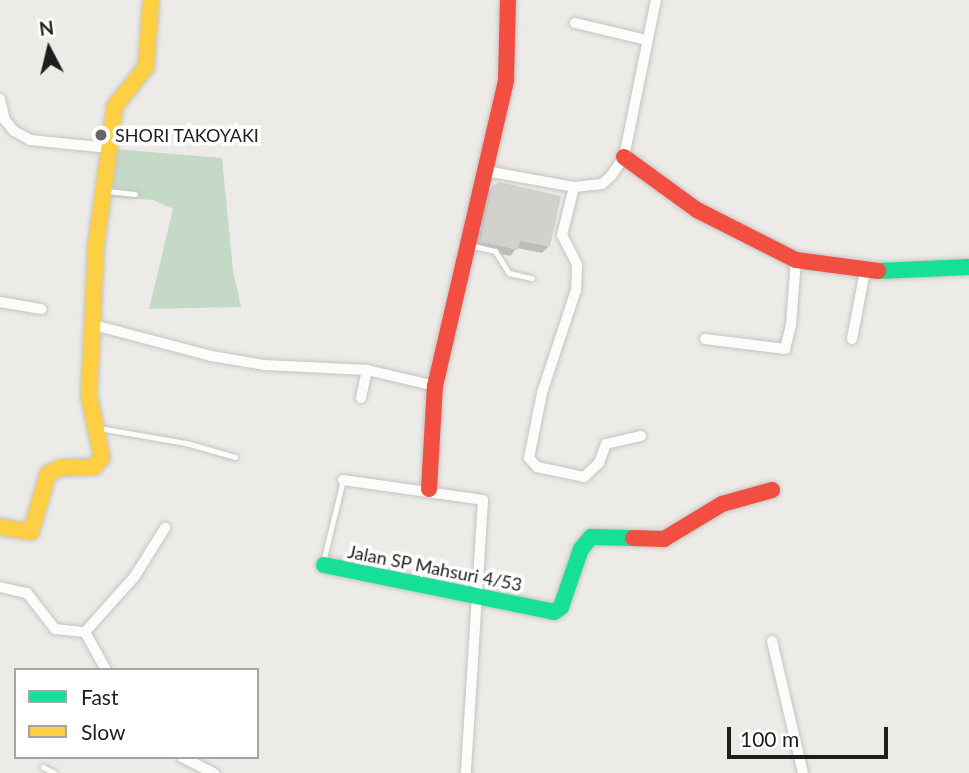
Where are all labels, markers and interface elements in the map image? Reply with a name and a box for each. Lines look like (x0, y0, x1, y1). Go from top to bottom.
north arrow (14, 14, 84, 84)
text: N (38, 15, 55, 40)
place label: SHORI TAKOYAKI (115, 124, 259, 146)
marker: SHORI TAKOYAKI (93, 127, 109, 143)
street label: Jalan SP Mahsuri 4/53 (346, 540, 524, 596)
legend (14, 668, 259, 759)
text: Fast (81, 684, 118, 709)
scale bar (731, 714, 892, 758)
text: Slow (81, 719, 125, 744)
text: 100 m (740, 726, 799, 751)

